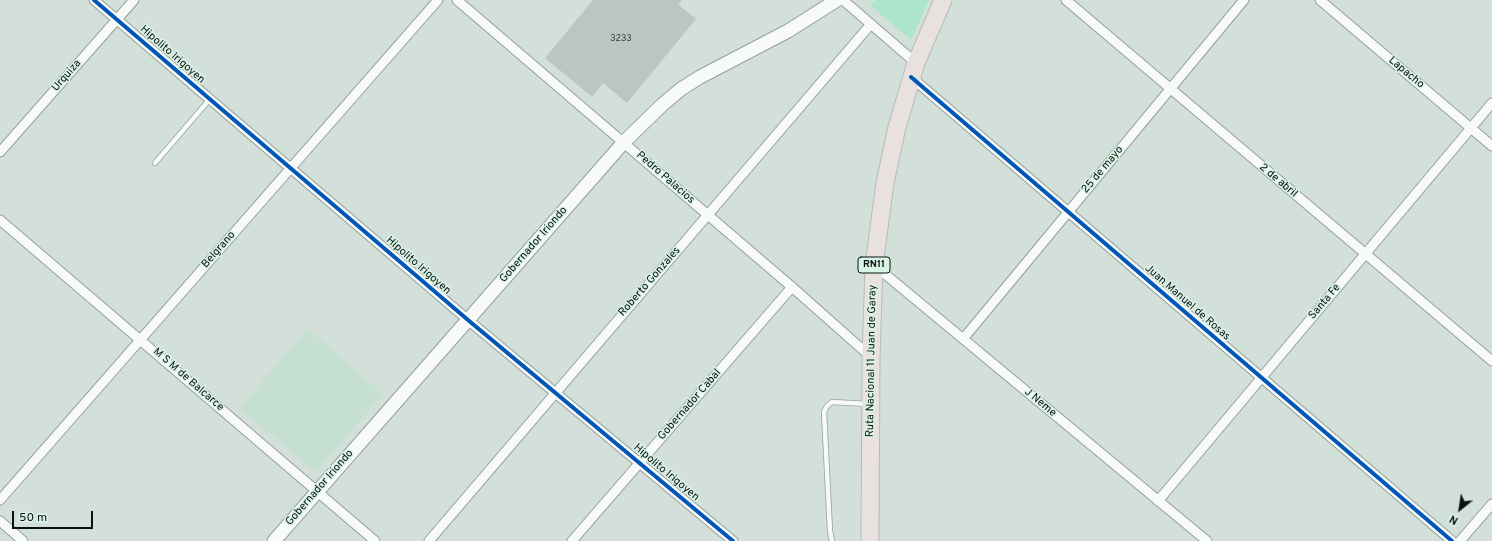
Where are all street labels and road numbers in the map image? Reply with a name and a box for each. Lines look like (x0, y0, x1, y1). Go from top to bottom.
street label: Hipolito Irigoyen (137, 23, 207, 87)
street label: Lapacho (1386, 54, 1426, 92)
street label: Urquiza (50, 57, 84, 95)
street label: 25 de mayo (1079, 144, 1127, 196)
street label: Pedro Palacios (633, 149, 697, 207)
street label: 2 de abril (1256, 161, 1300, 201)
street label: Gobernador Iriondo (497, 204, 571, 286)
street label: Belgrano (199, 229, 239, 271)
street label: Hipolito Irigoyen (383, 234, 453, 298)
street label: Roberto Gonzales (616, 245, 684, 319)
road number: RN11 (858, 257, 890, 273)
street label: Juan Manuel de Rosas (1142, 262, 1232, 344)
street label: Santa Fe (1306, 282, 1344, 322)
street label: Ruta Nacional 11 Juan de Garay (864, 285, 880, 437)
street label: M S M de Balcarce (150, 346, 226, 414)
street label: Gobernador Cabal (656, 367, 724, 443)
street label: J Neme (1021, 386, 1059, 420)
street label: Hipolito Irigoyen (630, 442, 702, 504)
street label: Gobernador Iriondo (283, 447, 357, 529)

